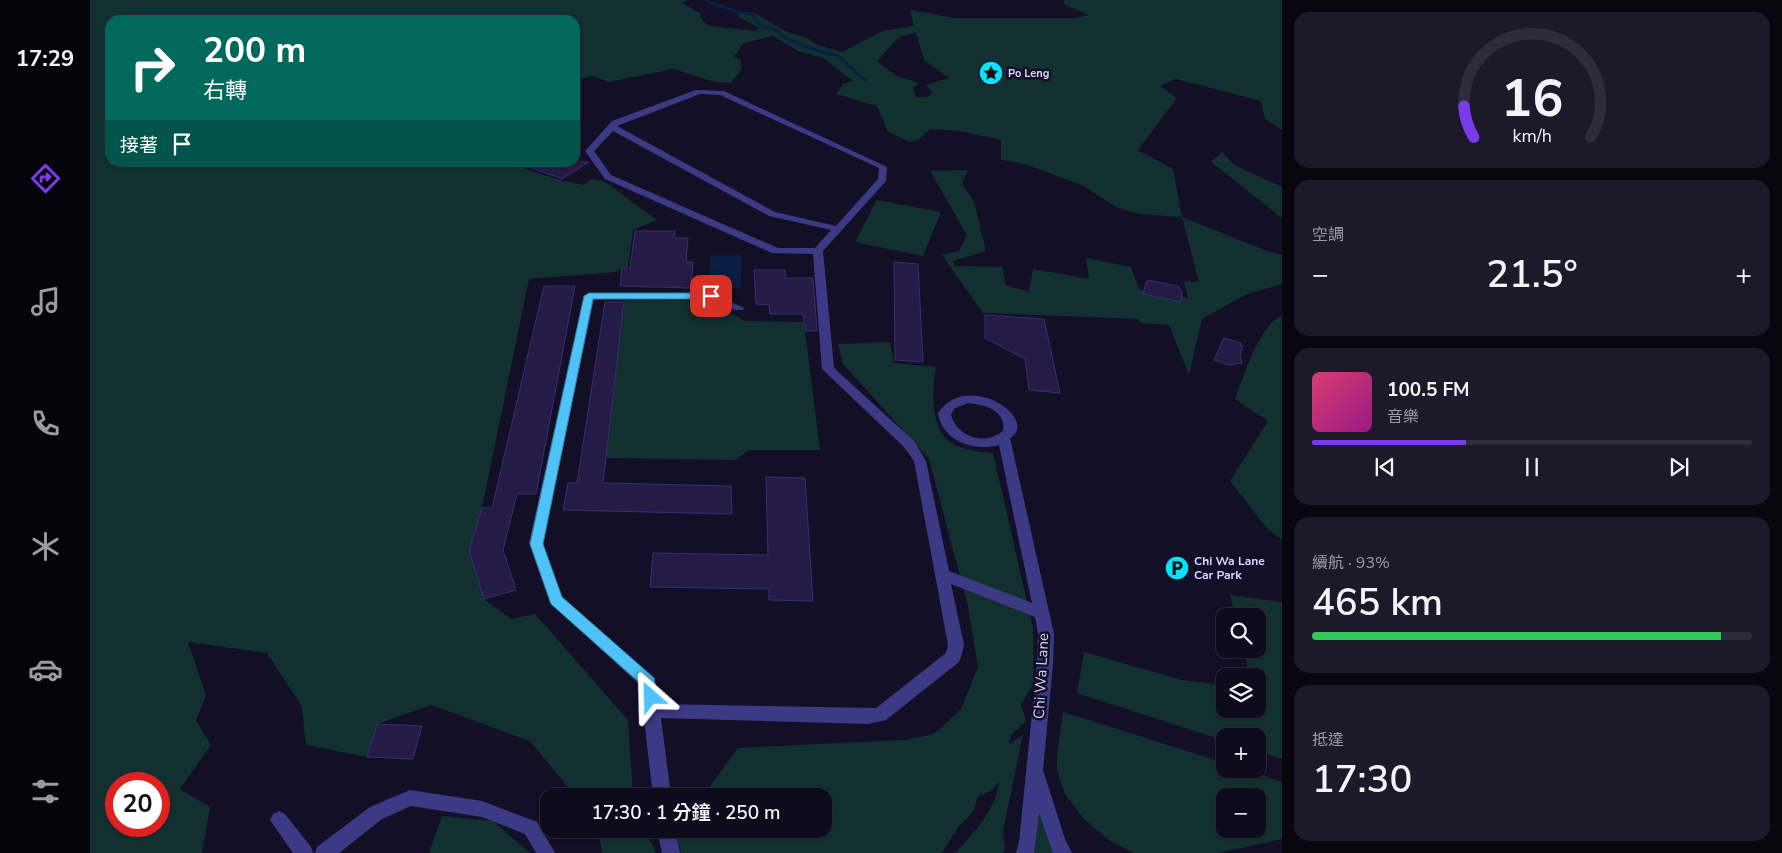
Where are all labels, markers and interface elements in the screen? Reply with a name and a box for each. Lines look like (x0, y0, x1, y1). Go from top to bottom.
text: 200 m (203, 27, 306, 74)
icon: right (120, 35, 185, 100)
text: 17:29 (16, 44, 74, 74)
place icon: Po Leng (978, 60, 1004, 86)
text: 16 (1501, 63, 1563, 134)
place label: Po Leng (1008, 66, 1049, 81)
text: 右轉 (203, 76, 247, 106)
text: km/h (1512, 124, 1552, 148)
icon: arrive (168, 130, 196, 158)
text: 接著 (120, 133, 158, 159)
icon: directions (28, 161, 63, 196)
text: 空調 (1312, 224, 1344, 246)
text: 21.5° (1486, 249, 1578, 300)
text: − (1312, 256, 1329, 294)
text: + (1735, 256, 1752, 294)
pin (690, 275, 732, 317)
icon: arrive (697, 282, 725, 310)
icon: music (28, 284, 63, 319)
text: 100.5 FM (1387, 377, 1470, 403)
icon: phone (28, 406, 63, 441)
text: 音樂 (1387, 406, 1419, 428)
icon: previous (1371, 453, 1399, 481)
icon: pause (1518, 453, 1546, 481)
icon: next (1665, 453, 1693, 481)
icon: climate (28, 529, 63, 564)
text: 續航 · 93% (1312, 552, 1390, 574)
place label: Chi Wa Lane Car Park (1194, 553, 1265, 583)
parking icon: Chi Wa Lane Car Park (1164, 555, 1190, 581)
text: 465 km (1312, 577, 1443, 628)
map controls (1216, 608, 1266, 838)
button: search (1216, 608, 1266, 658)
street label: Chi Wa Lane (1029, 633, 1053, 719)
icon: car (28, 652, 63, 687)
button: layers (1216, 668, 1266, 718)
position arrow (624, 670, 676, 722)
button: + (1216, 728, 1266, 778)
text: 抵達 (1312, 729, 1344, 751)
text: 17:30 (1312, 754, 1412, 805)
speed limit sign: 20 (105, 772, 170, 837)
icon: filters (28, 774, 63, 809)
button: − (1216, 788, 1266, 838)
text: 17:30 · 1 分鐘 · 250 m (591, 800, 781, 826)

